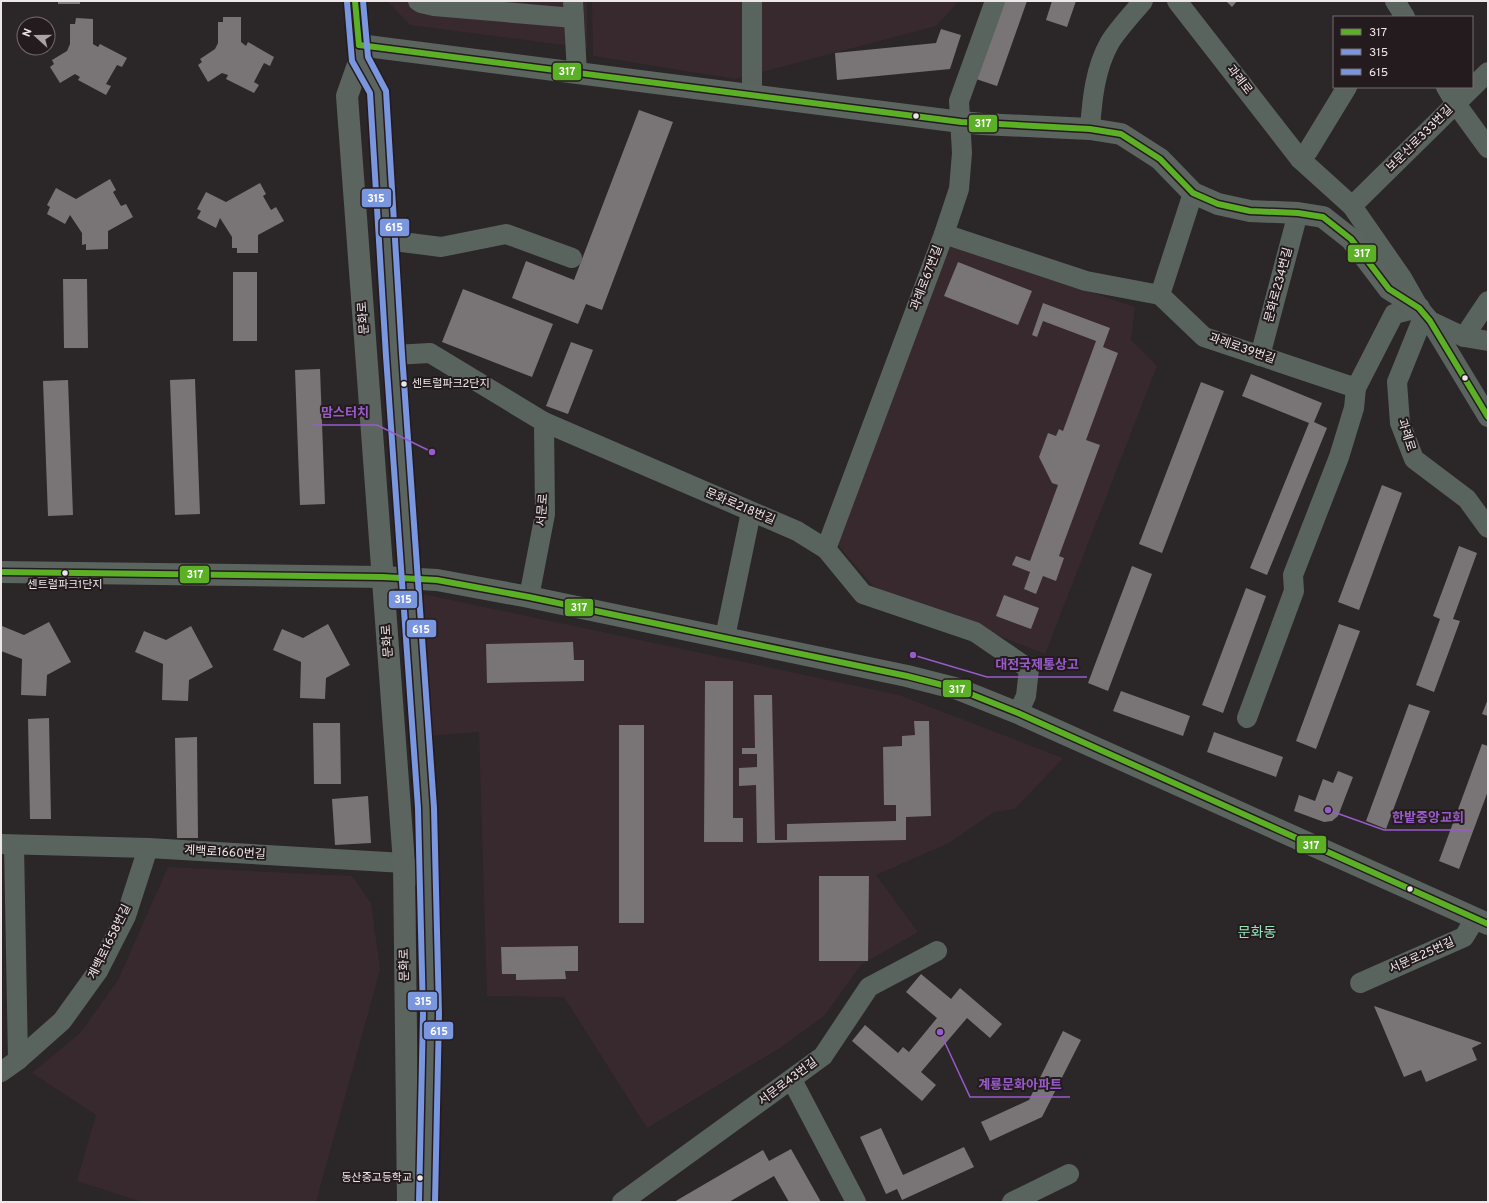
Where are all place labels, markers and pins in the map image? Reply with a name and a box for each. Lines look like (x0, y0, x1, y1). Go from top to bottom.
unlabelled marker (911, 111, 921, 121)
unlabelled marker (1460, 373, 1470, 383)
place label: 센트럴파크2단지 (412, 377, 490, 391)
marker: 센트럴파크2단지 (399, 379, 409, 389)
callout: 맘스터치 (313, 400, 377, 425)
marker: 센트럴파크1단지 (60, 568, 70, 578)
place label: 센트럴파크1단지 (28, 578, 102, 592)
callout: 대전국제통상고 (987, 652, 1087, 677)
callout: 한밭중앙교회 (1384, 805, 1472, 830)
unlabelled marker (1405, 884, 1415, 894)
callout: 계룡문화아파트 (970, 1072, 1070, 1097)
place label: 동산중고등학교 (341, 1171, 412, 1185)
marker: 동산중고등학교 (415, 1173, 425, 1183)

